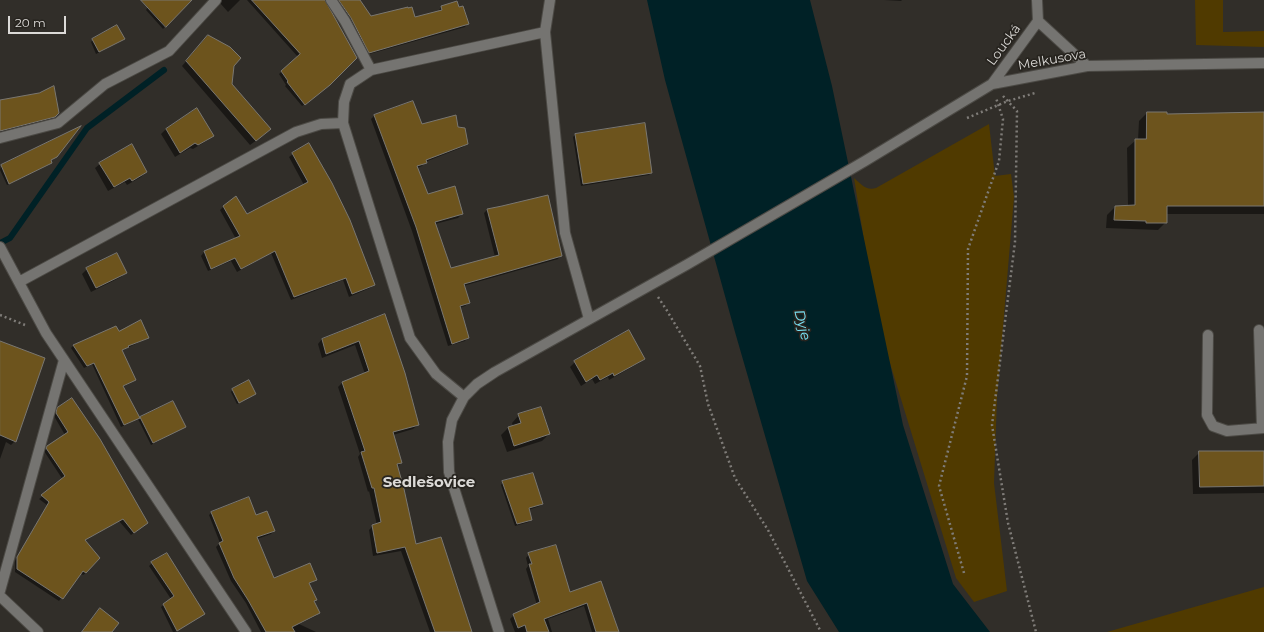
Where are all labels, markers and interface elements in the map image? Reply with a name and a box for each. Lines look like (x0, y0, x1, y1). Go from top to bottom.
scale bar (10, 8, 68, 34)
text: 20 m (15, 15, 46, 30)
street label: Loucká (984, 21, 1024, 69)
street label: Melkusova (1017, 46, 1087, 74)
water label: Dyje (790, 308, 814, 342)
district label: Sedlešovice (383, 474, 475, 492)

